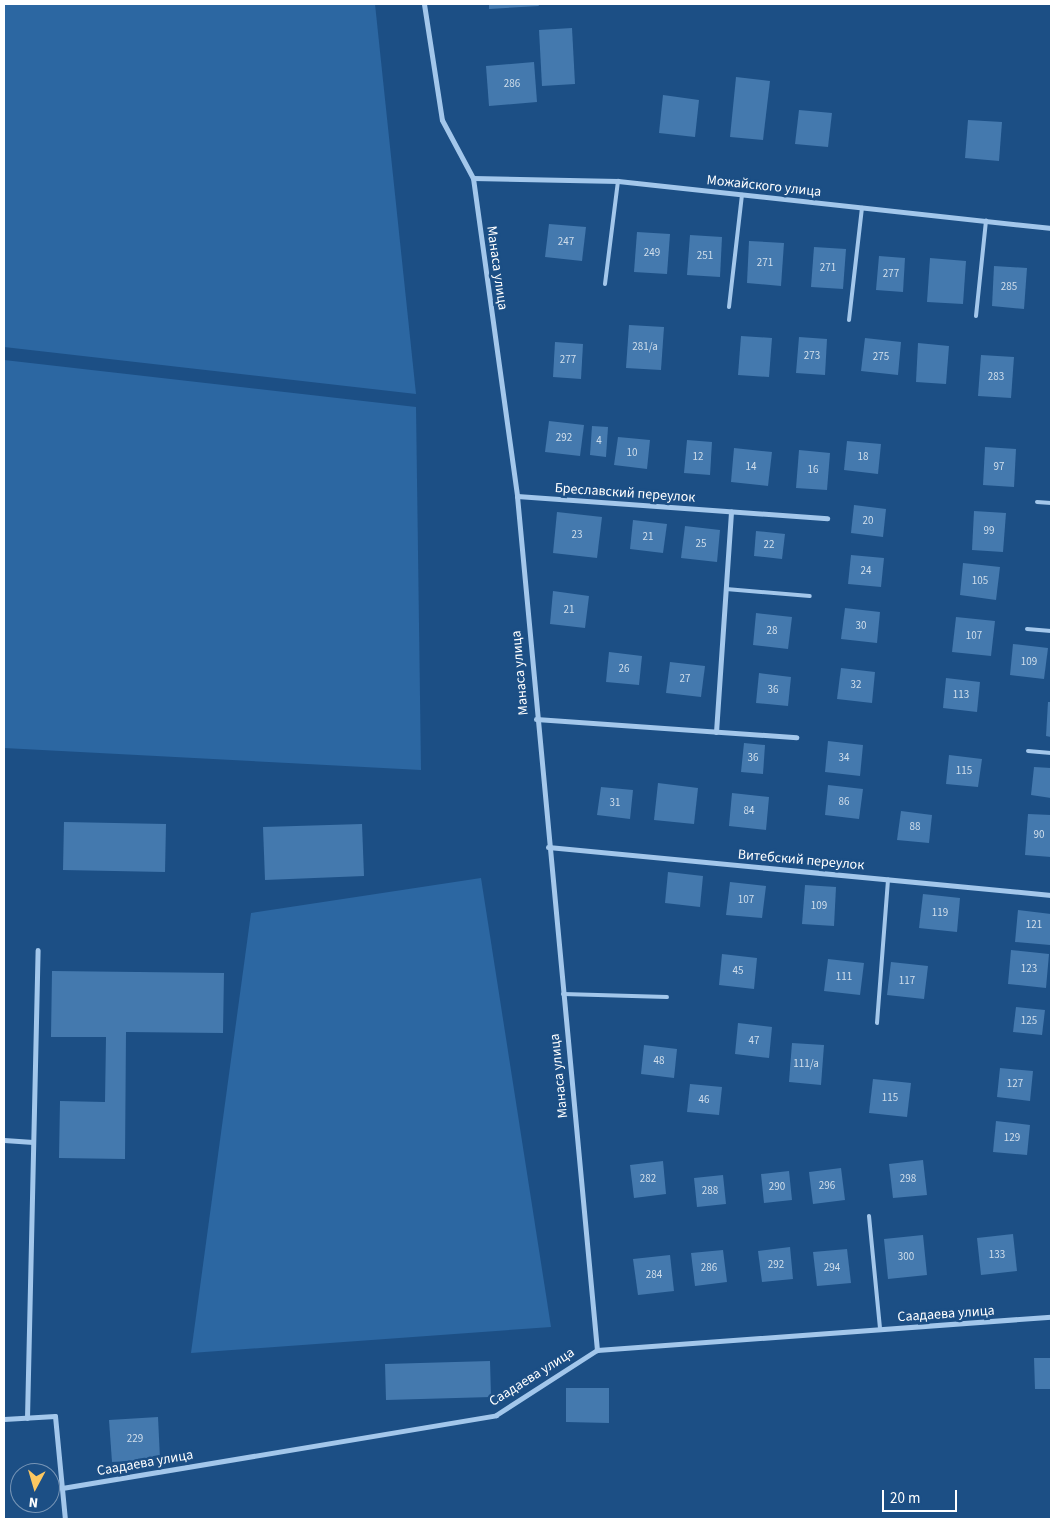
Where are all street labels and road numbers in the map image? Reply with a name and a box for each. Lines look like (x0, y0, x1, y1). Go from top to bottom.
street label: Можайского улица (706, 172, 822, 200)
street label: Манаса улица (483, 225, 511, 311)
street label: Бреславский переулок (554, 480, 696, 506)
street label: Манаса улица (508, 630, 532, 716)
street label: Витебский переулок (737, 846, 865, 874)
street label: Манаса улица (546, 1033, 572, 1119)
street label: Саадаева улица (897, 1302, 995, 1326)
street label: Саадаева улица (486, 1344, 578, 1410)
street label: Саадаева улица (96, 1446, 194, 1480)

